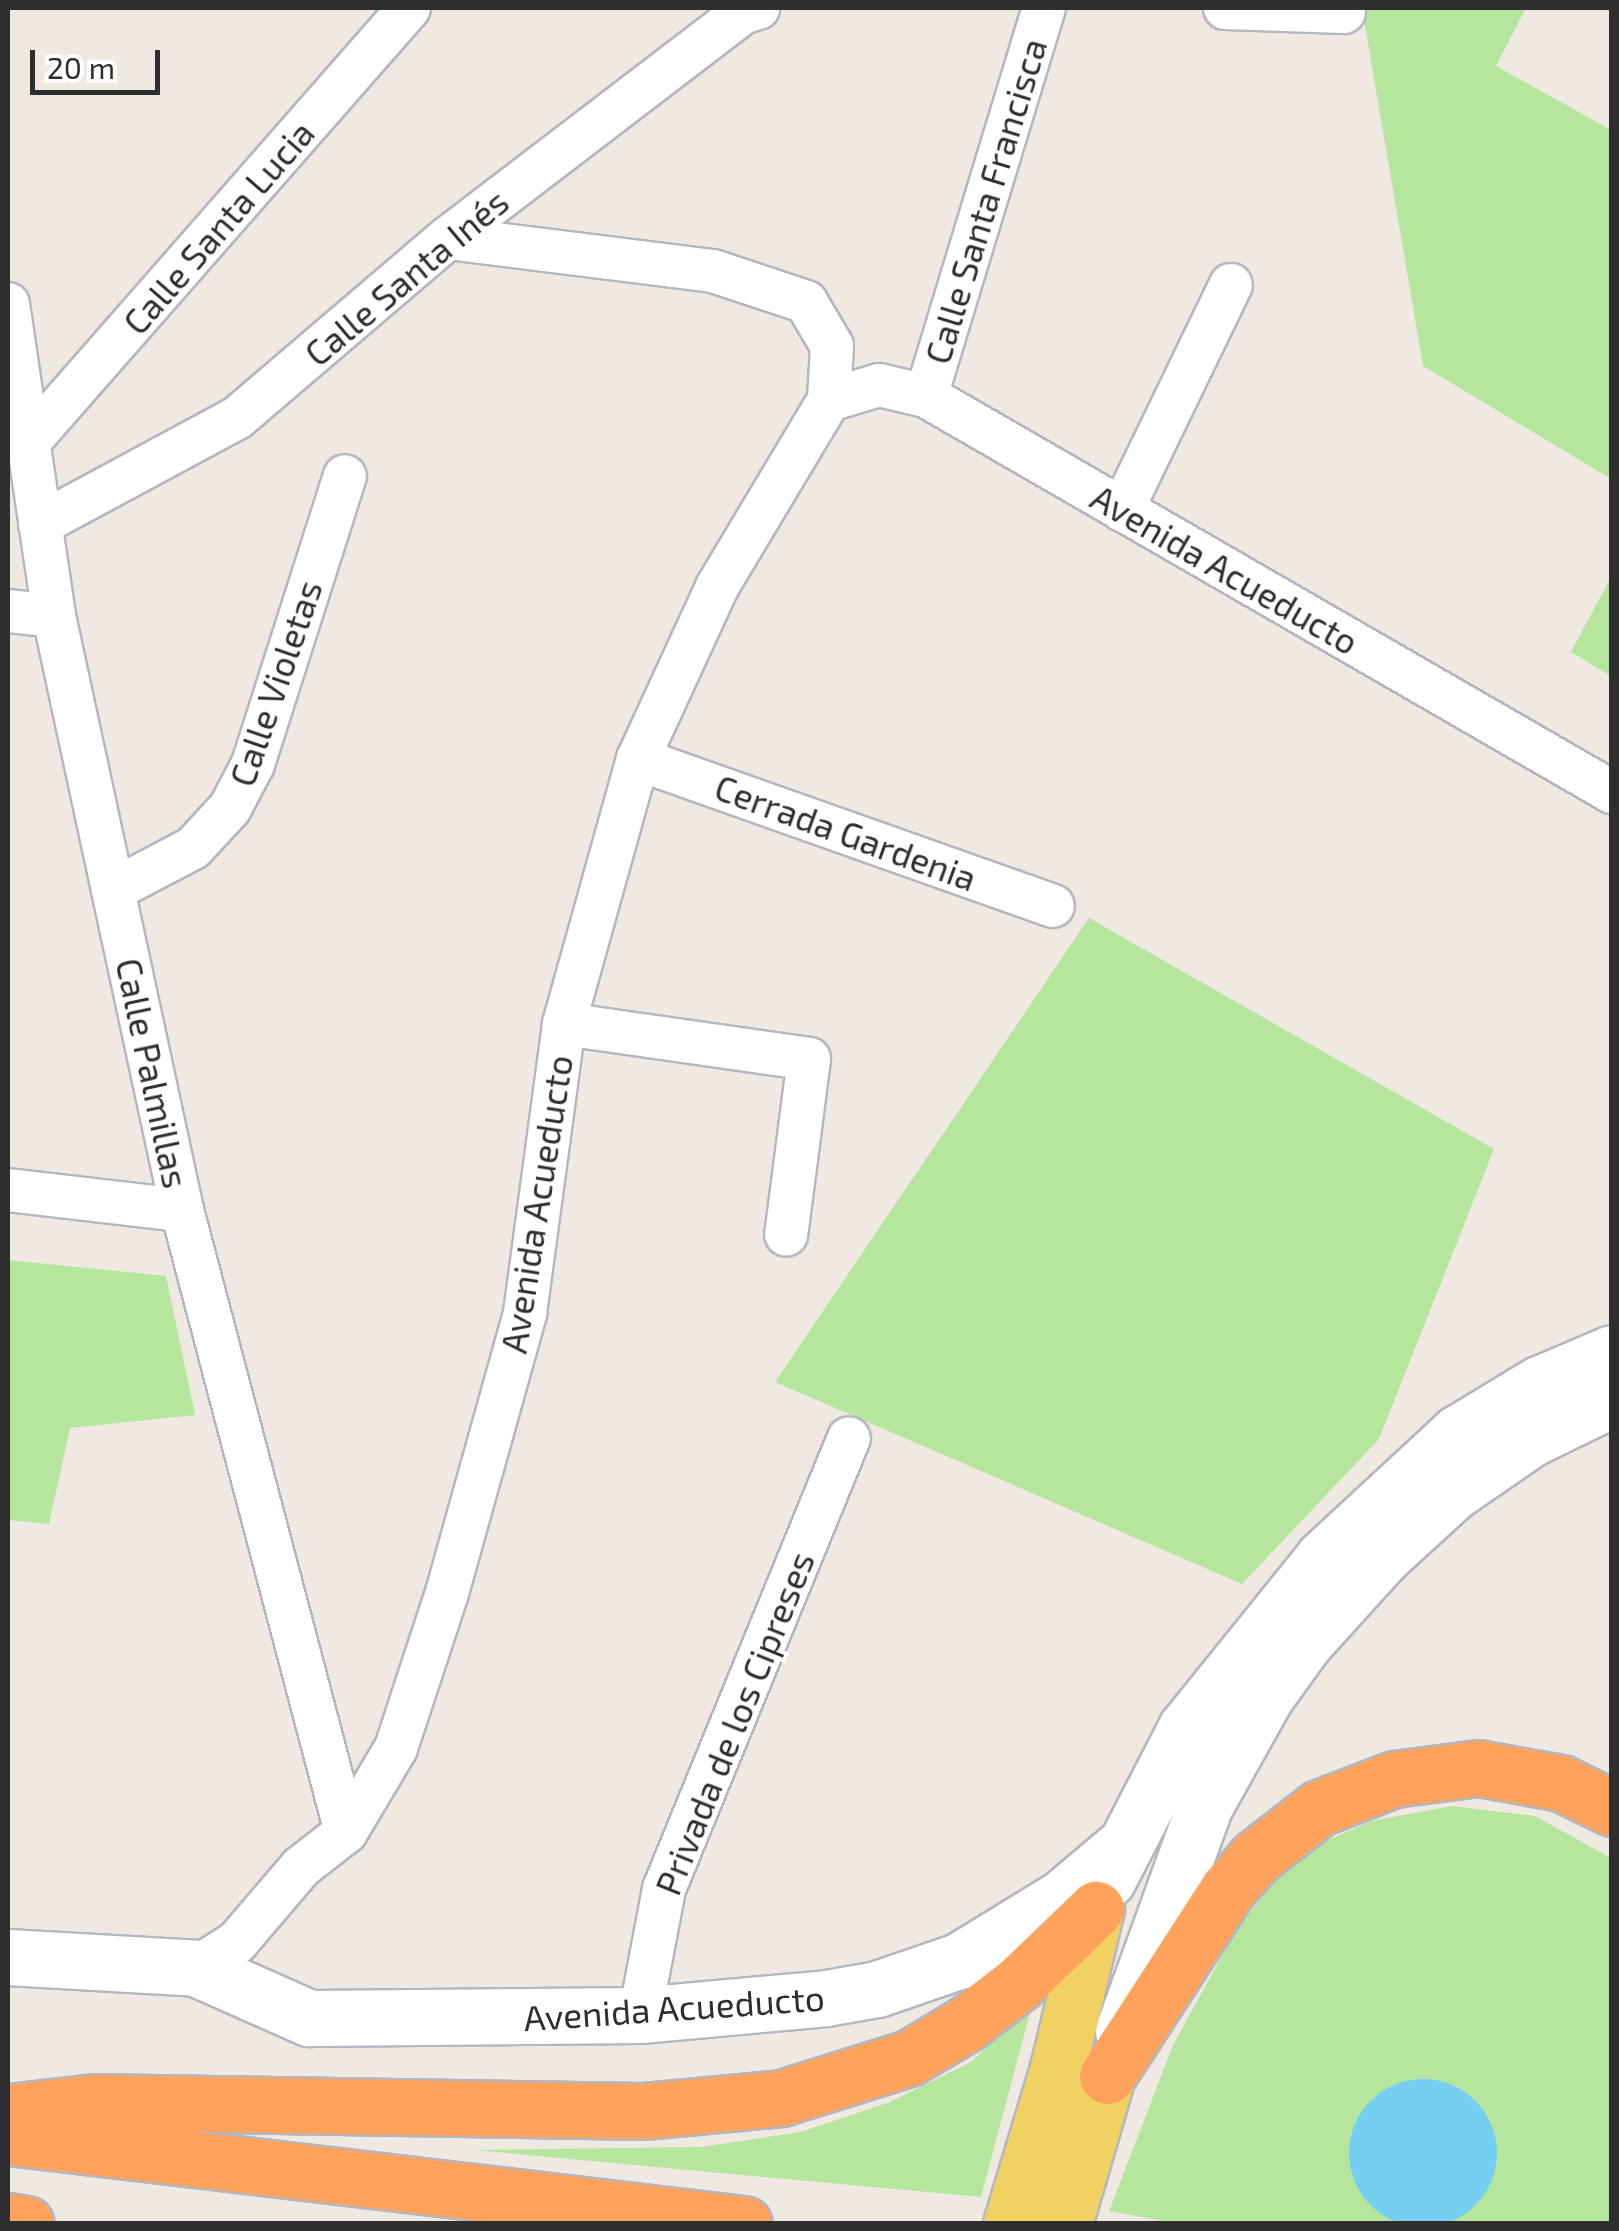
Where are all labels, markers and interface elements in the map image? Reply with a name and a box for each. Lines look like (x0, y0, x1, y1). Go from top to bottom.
scale bar (35, 30, 165, 92)
street label: Calle Santa Francisca (916, 33, 1054, 369)
text: 20 m (47, 49, 115, 85)
street label: Calle Santa Lucia (114, 112, 322, 342)
street label: Calle Santa Inés (296, 180, 516, 374)
street label: Avenida Acueducto (1084, 475, 1366, 663)
street label: Calle Violetas (220, 574, 330, 792)
street label: Cerrada Gardenia (710, 765, 982, 899)
street label: Calle Palmillas (108, 954, 198, 1192)
street label: Avenida Acueducto (492, 1051, 580, 1357)
street label: Privada de los Cipreses (646, 1545, 822, 1901)
street label: Avenida Acueducto (522, 1976, 826, 2038)

